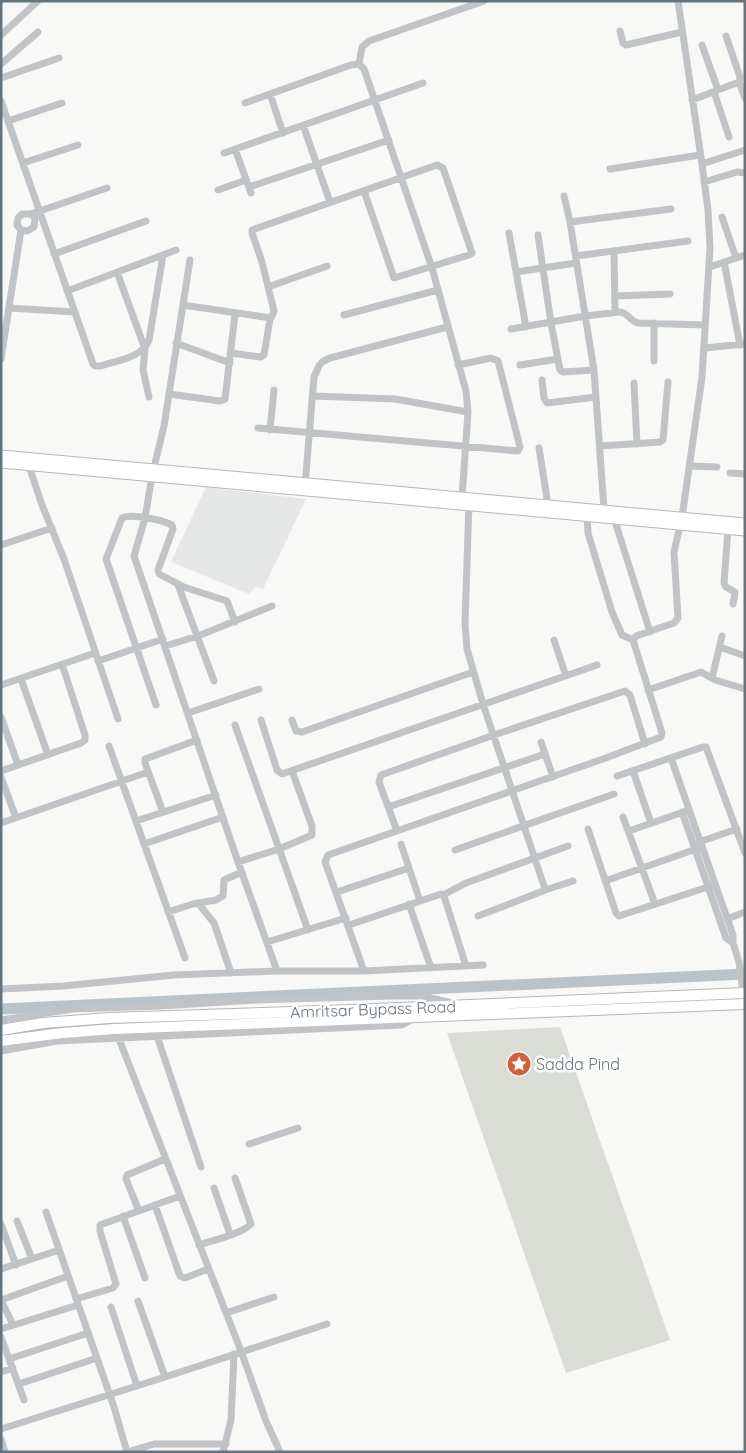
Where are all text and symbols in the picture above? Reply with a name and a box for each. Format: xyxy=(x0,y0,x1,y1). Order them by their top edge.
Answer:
street label: Amritsar Bypass Road xyxy=(290,996,456,1022)
place icon: Sadda Pind xyxy=(506,1051,532,1077)
place label: Sadda Pind xyxy=(536,1054,620,1074)

